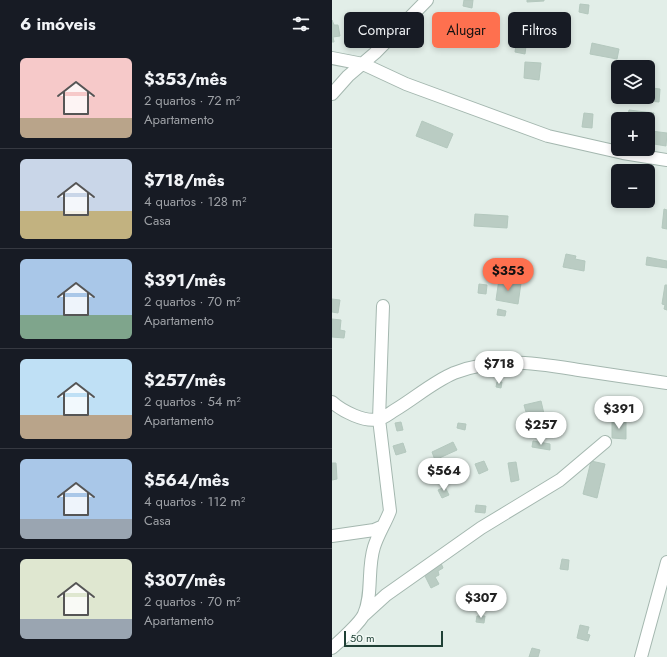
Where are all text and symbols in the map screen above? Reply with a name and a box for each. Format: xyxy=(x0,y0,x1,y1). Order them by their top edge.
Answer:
text: 6 imóveis xyxy=(20,12,96,36)
chip: Comprar xyxy=(344,12,424,48)
chip: Alugar xyxy=(432,12,500,48)
chip: Filtros xyxy=(508,12,571,48)
icon: filters xyxy=(290,13,312,35)
map controls xyxy=(611,60,655,208)
button: layers xyxy=(611,60,655,104)
text: $353/mês xyxy=(144,67,227,91)
icon: home xyxy=(52,74,100,122)
text: 2 quartos · 72 m² xyxy=(144,91,240,110)
text: Apartamento xyxy=(144,110,214,129)
button: + xyxy=(611,112,655,156)
button: − xyxy=(611,164,655,208)
text: $718/mês xyxy=(144,168,224,192)
icon: home xyxy=(52,175,100,223)
text: 4 quartos · 128 m² xyxy=(144,192,246,211)
text: Casa xyxy=(144,211,171,230)
pin: $353 xyxy=(484,258,532,292)
text: $353 xyxy=(492,261,524,280)
text: $391/mês xyxy=(144,268,226,292)
icon: home xyxy=(52,275,100,323)
text: 2 quartos · 70 m² xyxy=(144,292,241,311)
text: Apartamento xyxy=(144,311,214,330)
pin: $718 xyxy=(475,351,523,385)
text: $718 xyxy=(484,354,514,373)
text: $257/mês xyxy=(144,368,226,392)
icon: home xyxy=(52,375,100,423)
text: 2 quartos · 54 m² xyxy=(144,392,241,411)
pin: $391 xyxy=(595,396,643,430)
text: $391 xyxy=(603,399,635,418)
text: Apartamento xyxy=(144,411,214,430)
pin: $257 xyxy=(517,412,565,446)
text: $257 xyxy=(525,415,557,434)
pin: $564 xyxy=(420,458,468,492)
text: $564 xyxy=(427,461,461,480)
text: $564/mês xyxy=(144,468,229,492)
icon: home xyxy=(52,475,100,523)
text: 4 quartos · 112 m² xyxy=(144,492,245,511)
text: Casa xyxy=(144,511,171,530)
text: $307/mês xyxy=(144,568,226,592)
icon: home xyxy=(52,575,100,623)
pin: $307 xyxy=(457,585,505,619)
text: $307 xyxy=(465,588,497,607)
text: 2 quartos · 70 m² xyxy=(144,592,241,611)
text: Apartamento xyxy=(144,611,214,630)
scale bar xyxy=(344,629,443,648)
text: 50 m xyxy=(350,630,375,646)

